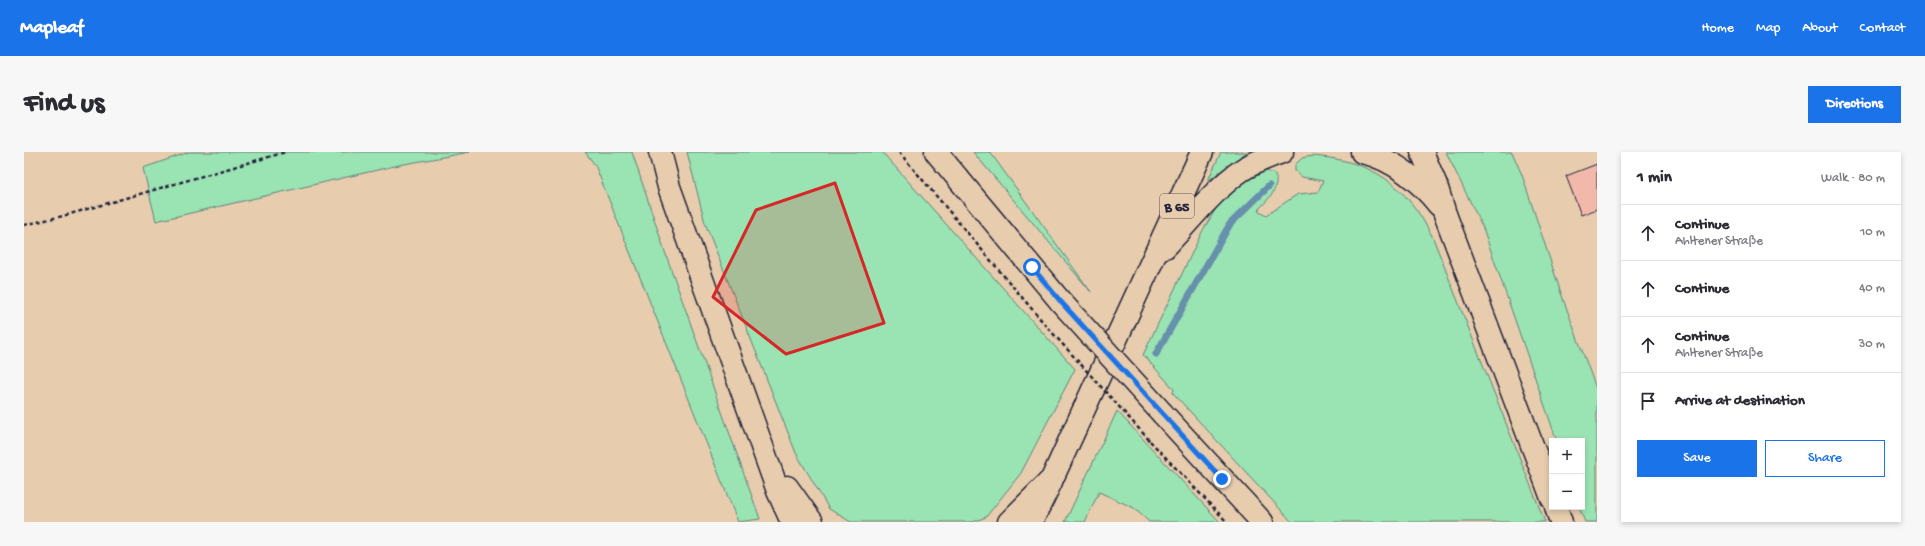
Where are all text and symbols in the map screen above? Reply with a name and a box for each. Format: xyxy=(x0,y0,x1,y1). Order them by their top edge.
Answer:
text: Mapleaf xyxy=(20,17,83,40)
text: Home xyxy=(1702,20,1734,37)
text: Map xyxy=(1756,20,1780,37)
text: About xyxy=(1802,20,1838,37)
text: Contact xyxy=(1860,20,1905,37)
button: Directions xyxy=(1808,86,1901,123)
text: Find us xyxy=(24,88,104,121)
text: 1 min xyxy=(1637,168,1672,188)
text: Walk · 80 m xyxy=(1821,171,1885,186)
road number: B 65 xyxy=(1160,194,1194,218)
text: Continue xyxy=(1675,216,1729,234)
icon: ahead xyxy=(1637,222,1659,244)
text: 10 m xyxy=(1860,225,1885,240)
text: Ahltener Straße xyxy=(1675,234,1763,249)
route start xyxy=(1023,258,1041,276)
icon: ahead xyxy=(1637,278,1659,300)
text: Continue xyxy=(1675,280,1729,298)
text: 40 m xyxy=(1859,281,1885,296)
text: Continue xyxy=(1675,328,1729,346)
icon: ahead xyxy=(1637,334,1659,356)
text: 30 m xyxy=(1859,337,1885,352)
text: Ahltener Straße xyxy=(1675,346,1763,361)
icon: arrive xyxy=(1637,390,1659,412)
text: Arrive at destination xyxy=(1675,392,1805,410)
map controls xyxy=(1549,438,1585,510)
button: + xyxy=(1549,438,1585,474)
button: Save xyxy=(1637,440,1757,477)
button: Share xyxy=(1765,440,1885,477)
route end xyxy=(1213,470,1231,488)
button: − xyxy=(1549,474,1585,510)

